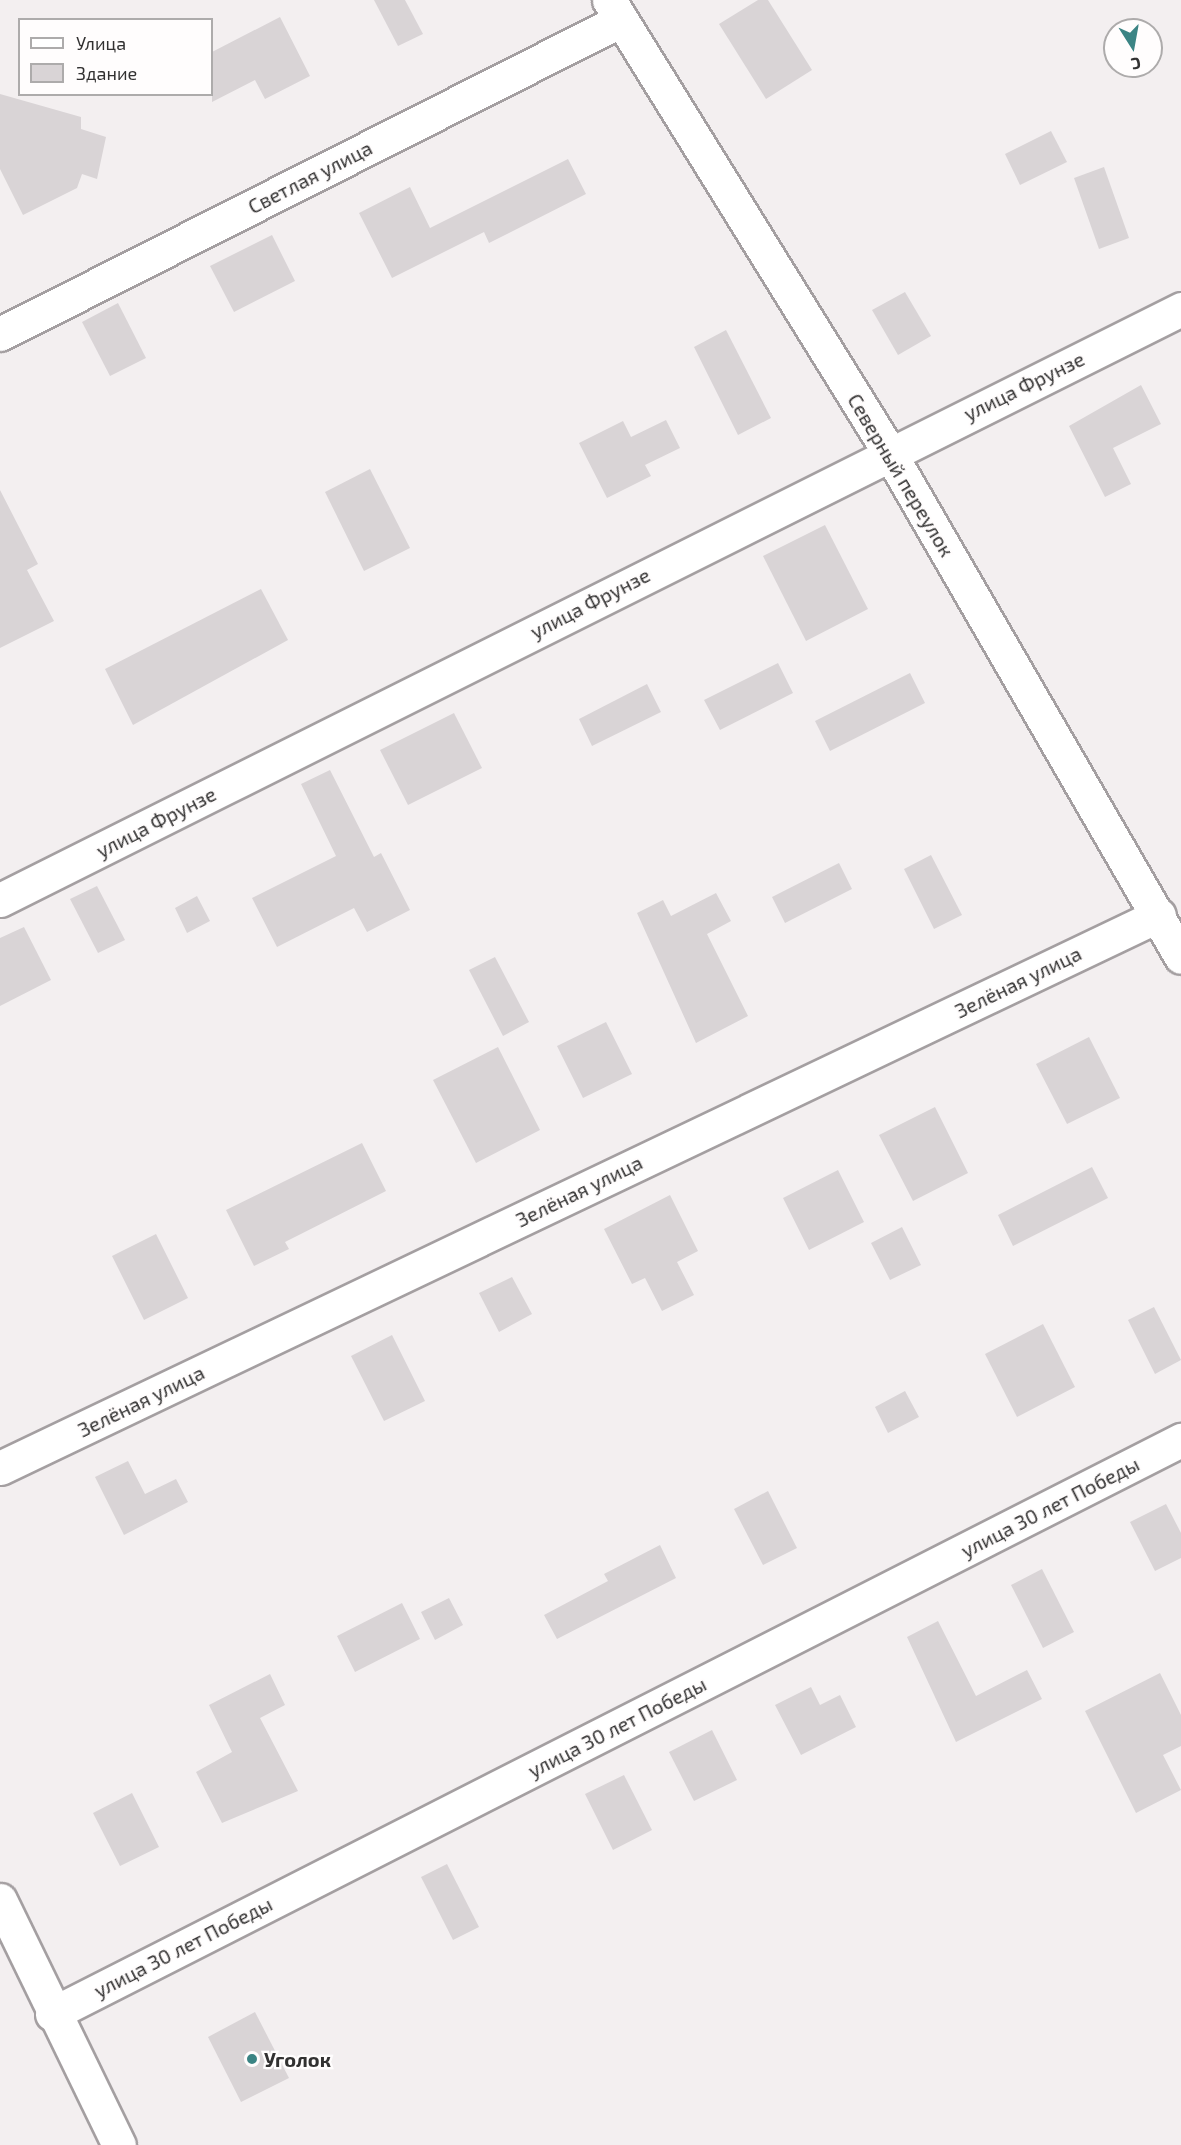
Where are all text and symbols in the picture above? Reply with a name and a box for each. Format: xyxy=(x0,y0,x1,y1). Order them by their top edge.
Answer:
legend xyxy=(18,18,213,96)
north arrow xyxy=(1103,18,1163,78)
text: Улица xyxy=(76,32,126,54)
text: С xyxy=(1130,54,1143,74)
text: Здание xyxy=(76,62,137,84)
street label: Светлая улица xyxy=(244,135,376,219)
street label: улица Фрунзе xyxy=(960,346,1088,426)
street label: Северный переулок xyxy=(843,389,959,561)
street label: улица Фрунзе xyxy=(526,563,654,643)
street label: улица Фрунзе xyxy=(92,782,220,862)
street label: Зелёная улица xyxy=(951,941,1085,1023)
street label: Зелёная улица xyxy=(512,1150,646,1232)
street label: Зелёная улица xyxy=(74,1360,208,1442)
street label: улица 30 лет Победы xyxy=(957,1452,1143,1562)
street label: улица 30 лет Победы xyxy=(524,1672,710,1782)
street label: улица 30 лет Победы xyxy=(90,1892,276,2002)
place label: Уголок xyxy=(264,2047,331,2071)
marker: Уголок xyxy=(245,2052,259,2066)

